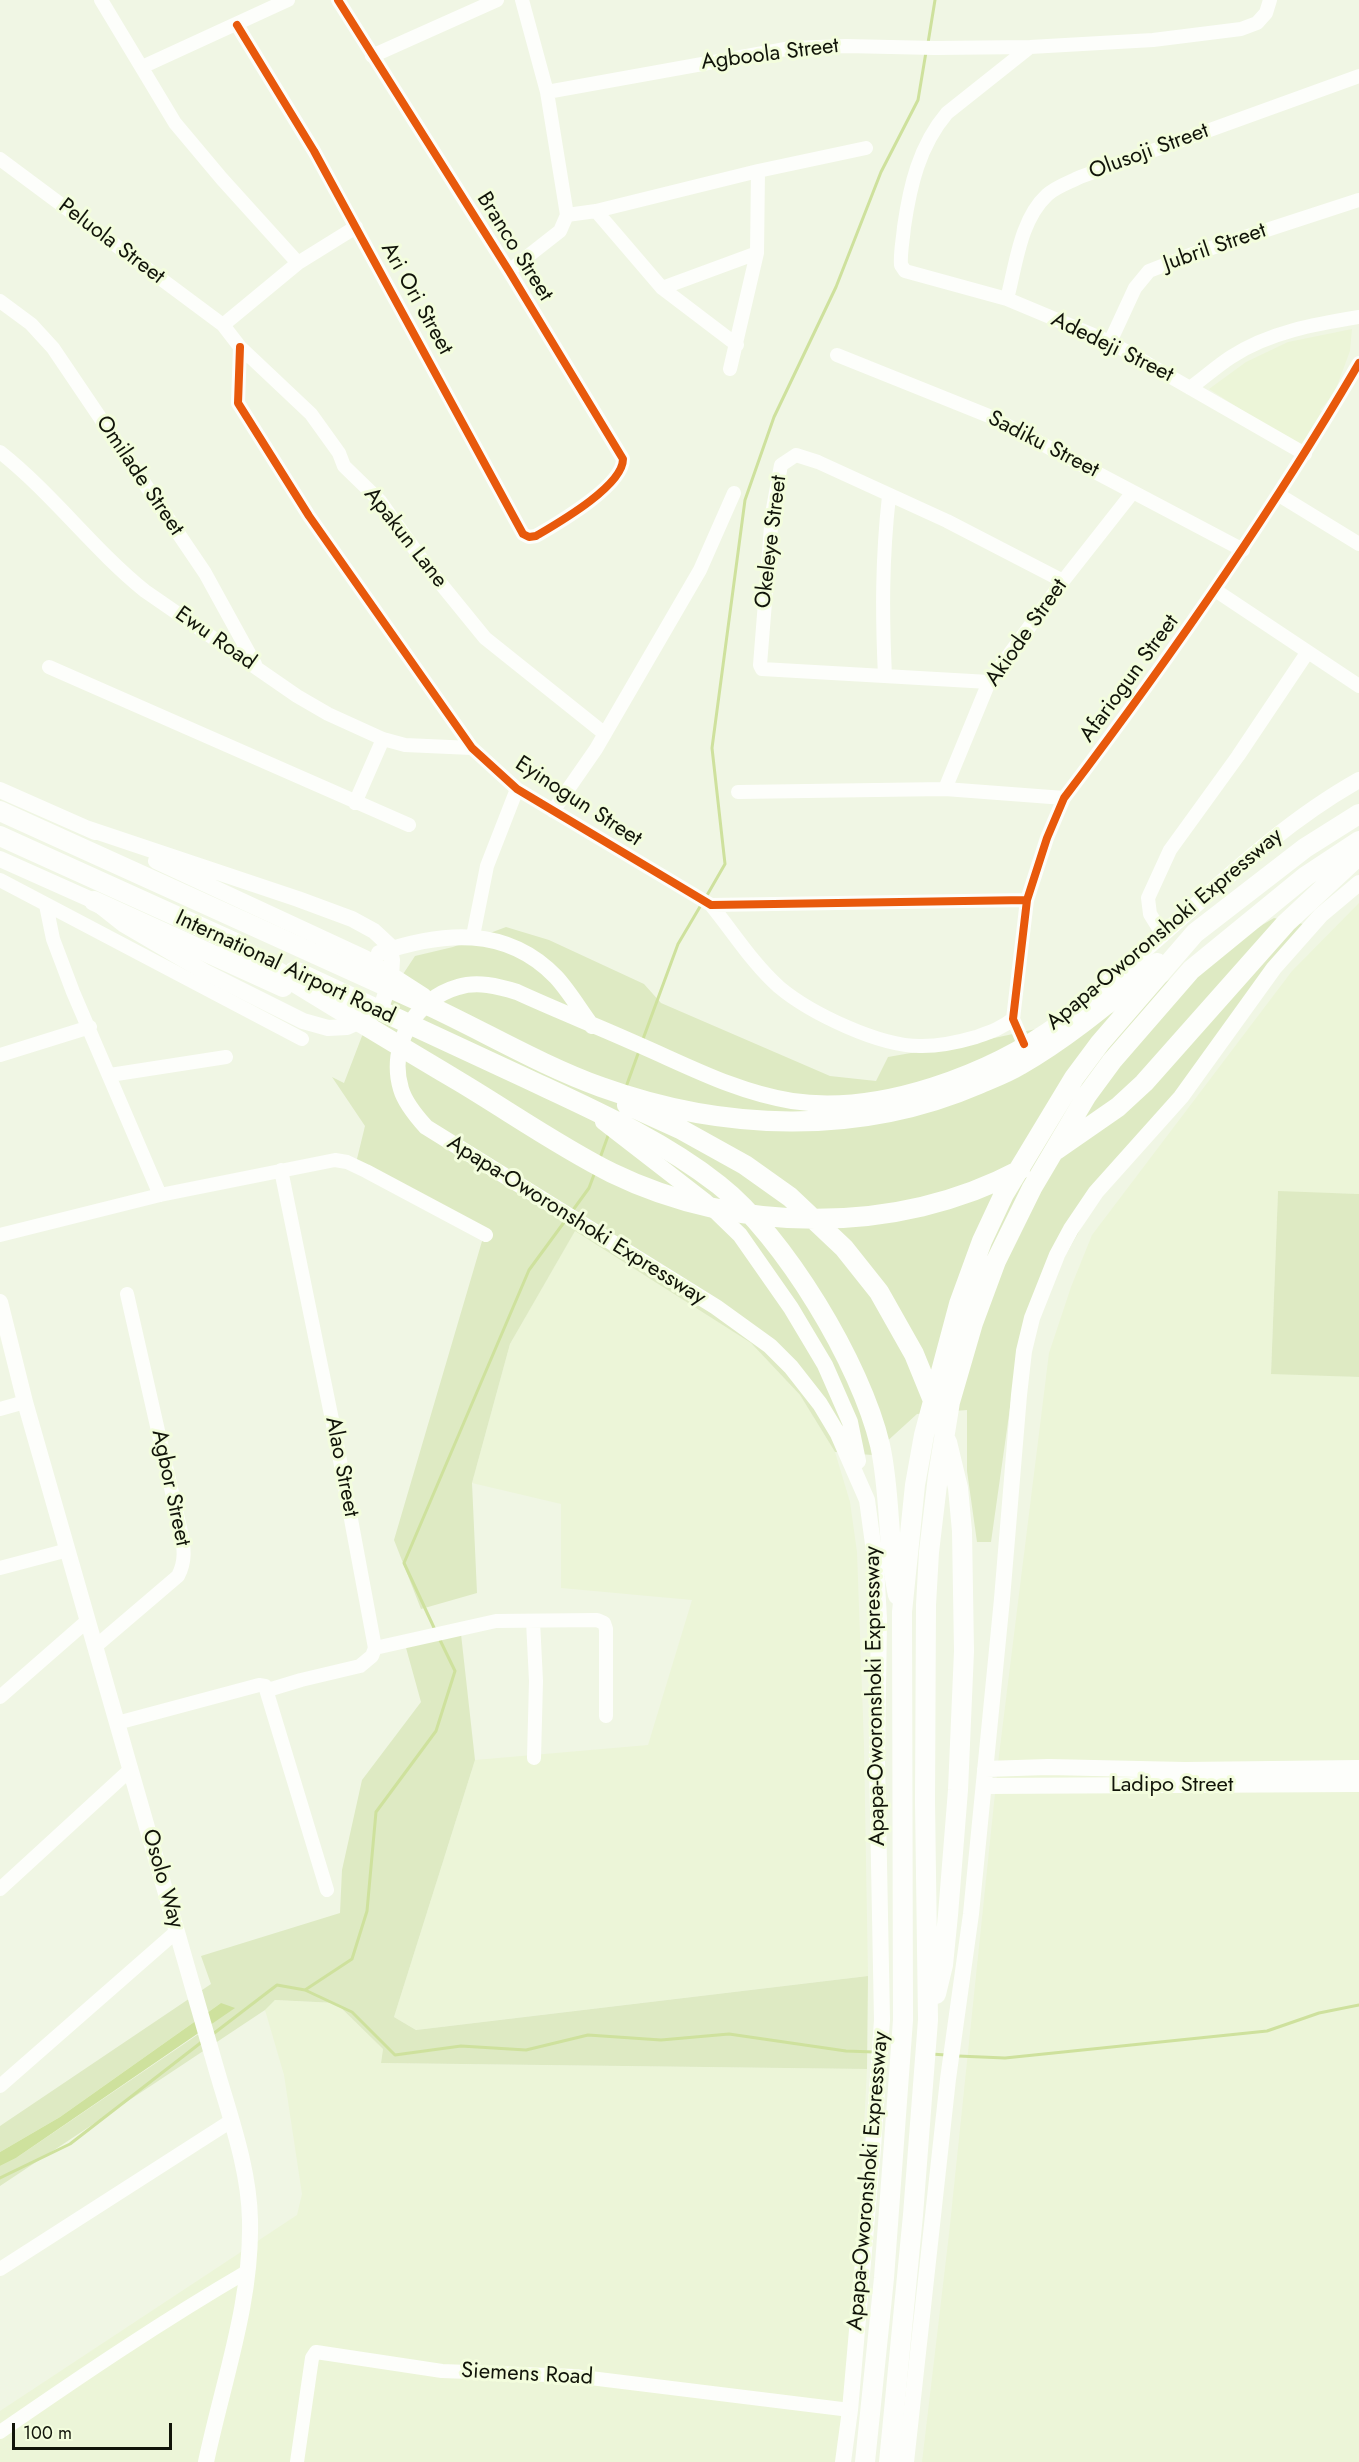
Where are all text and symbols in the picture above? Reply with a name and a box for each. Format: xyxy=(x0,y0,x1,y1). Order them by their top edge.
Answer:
street label: Agboola Street xyxy=(700,33,840,77)
street label: Olusoji Street xyxy=(1086,118,1212,186)
street label: Branco Street xyxy=(470,188,558,306)
street label: Peluola Street xyxy=(53,194,169,290)
street label: Jubril Street xyxy=(1160,218,1270,278)
street label: Ari Ori Street xyxy=(374,238,458,360)
street label: Adedeji Street xyxy=(1047,307,1177,389)
street label: Sadiku Street xyxy=(983,406,1103,484)
street label: Omilade Street xyxy=(89,411,189,541)
street label: Okeleye Street xyxy=(751,474,793,610)
street label: Apakun Lane xyxy=(358,483,452,593)
street label: Akiode Street xyxy=(980,574,1074,692)
street label: Ewu Road xyxy=(169,602,261,676)
street label: Afariogun Street xyxy=(1075,610,1185,748)
street label: Eyinogun Street xyxy=(510,751,646,853)
street label: Apapa-Oworonshoki Expressway xyxy=(1042,823,1288,1037)
street label: International Airport Road xyxy=(171,905,399,1031)
street label: Apapa-Oworonshoki Expressway xyxy=(442,1130,710,1312)
street label: Alao Street xyxy=(318,1415,364,1519)
street label: Agbor Street xyxy=(145,1427,195,1549)
street label: Apapa-Oworonshoki Expressway xyxy=(860,1546,892,1846)
street label: Ladipo Street xyxy=(1111,1773,1233,1799)
street label: Osolo Way xyxy=(135,1826,189,1932)
street label: Apapa-Oworonshoki Expressway xyxy=(843,2030,895,2332)
street label: Siemens Road xyxy=(460,2358,594,2392)
scale bar xyxy=(15,2411,176,2449)
text: 100 m xyxy=(23,2420,72,2446)

